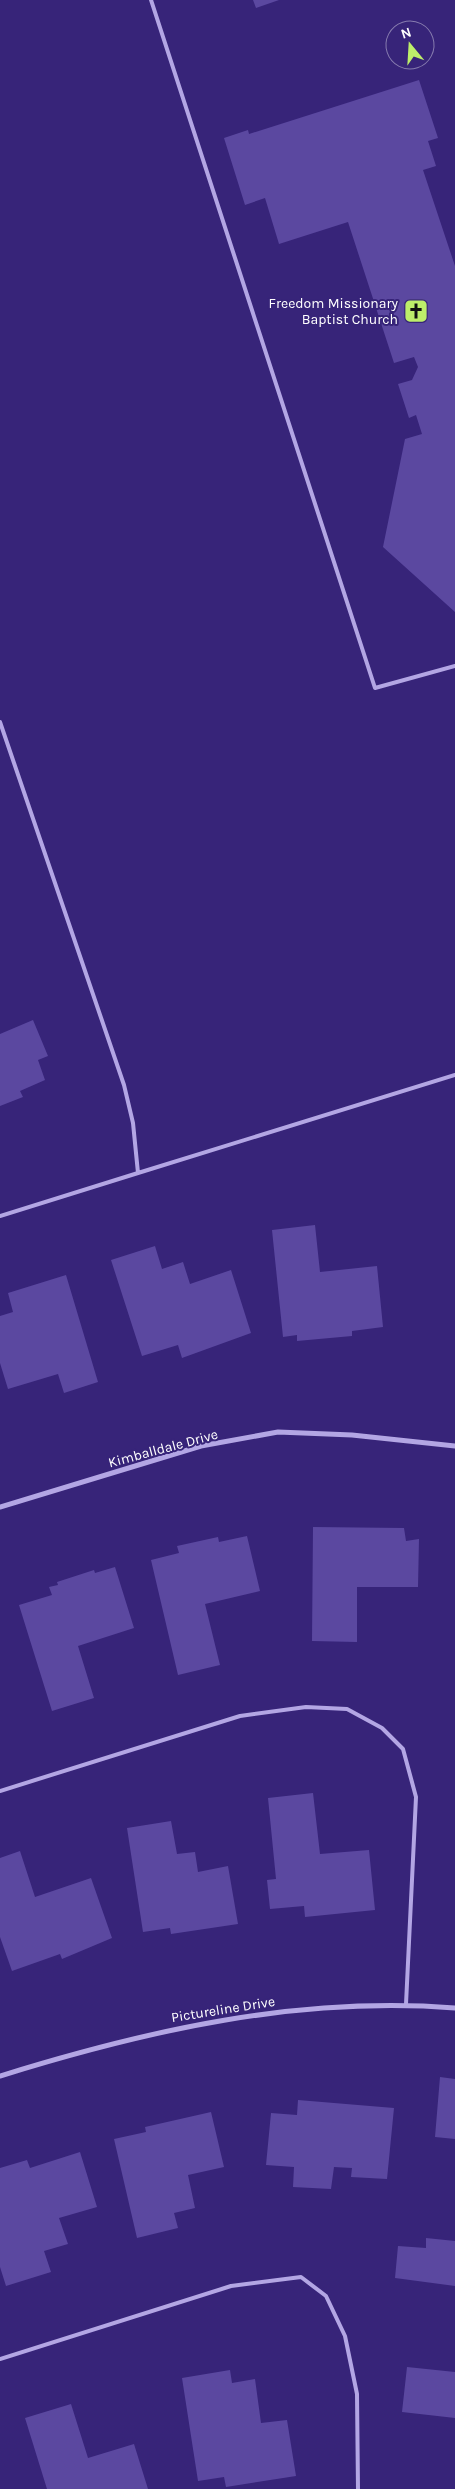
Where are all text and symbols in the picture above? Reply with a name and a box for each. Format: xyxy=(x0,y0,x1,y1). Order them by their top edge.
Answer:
north arrow xyxy=(385,20,435,70)
text: N xyxy=(399,23,414,43)
place label: Freedom Missionary Baptist Church xyxy=(269,295,398,328)
church icon: Freedom Missionary Baptist Church xyxy=(403,298,429,324)
street label: Kimballdale Drive xyxy=(106,1426,220,1471)
street label: Pictureline Drive xyxy=(170,1993,276,2026)

